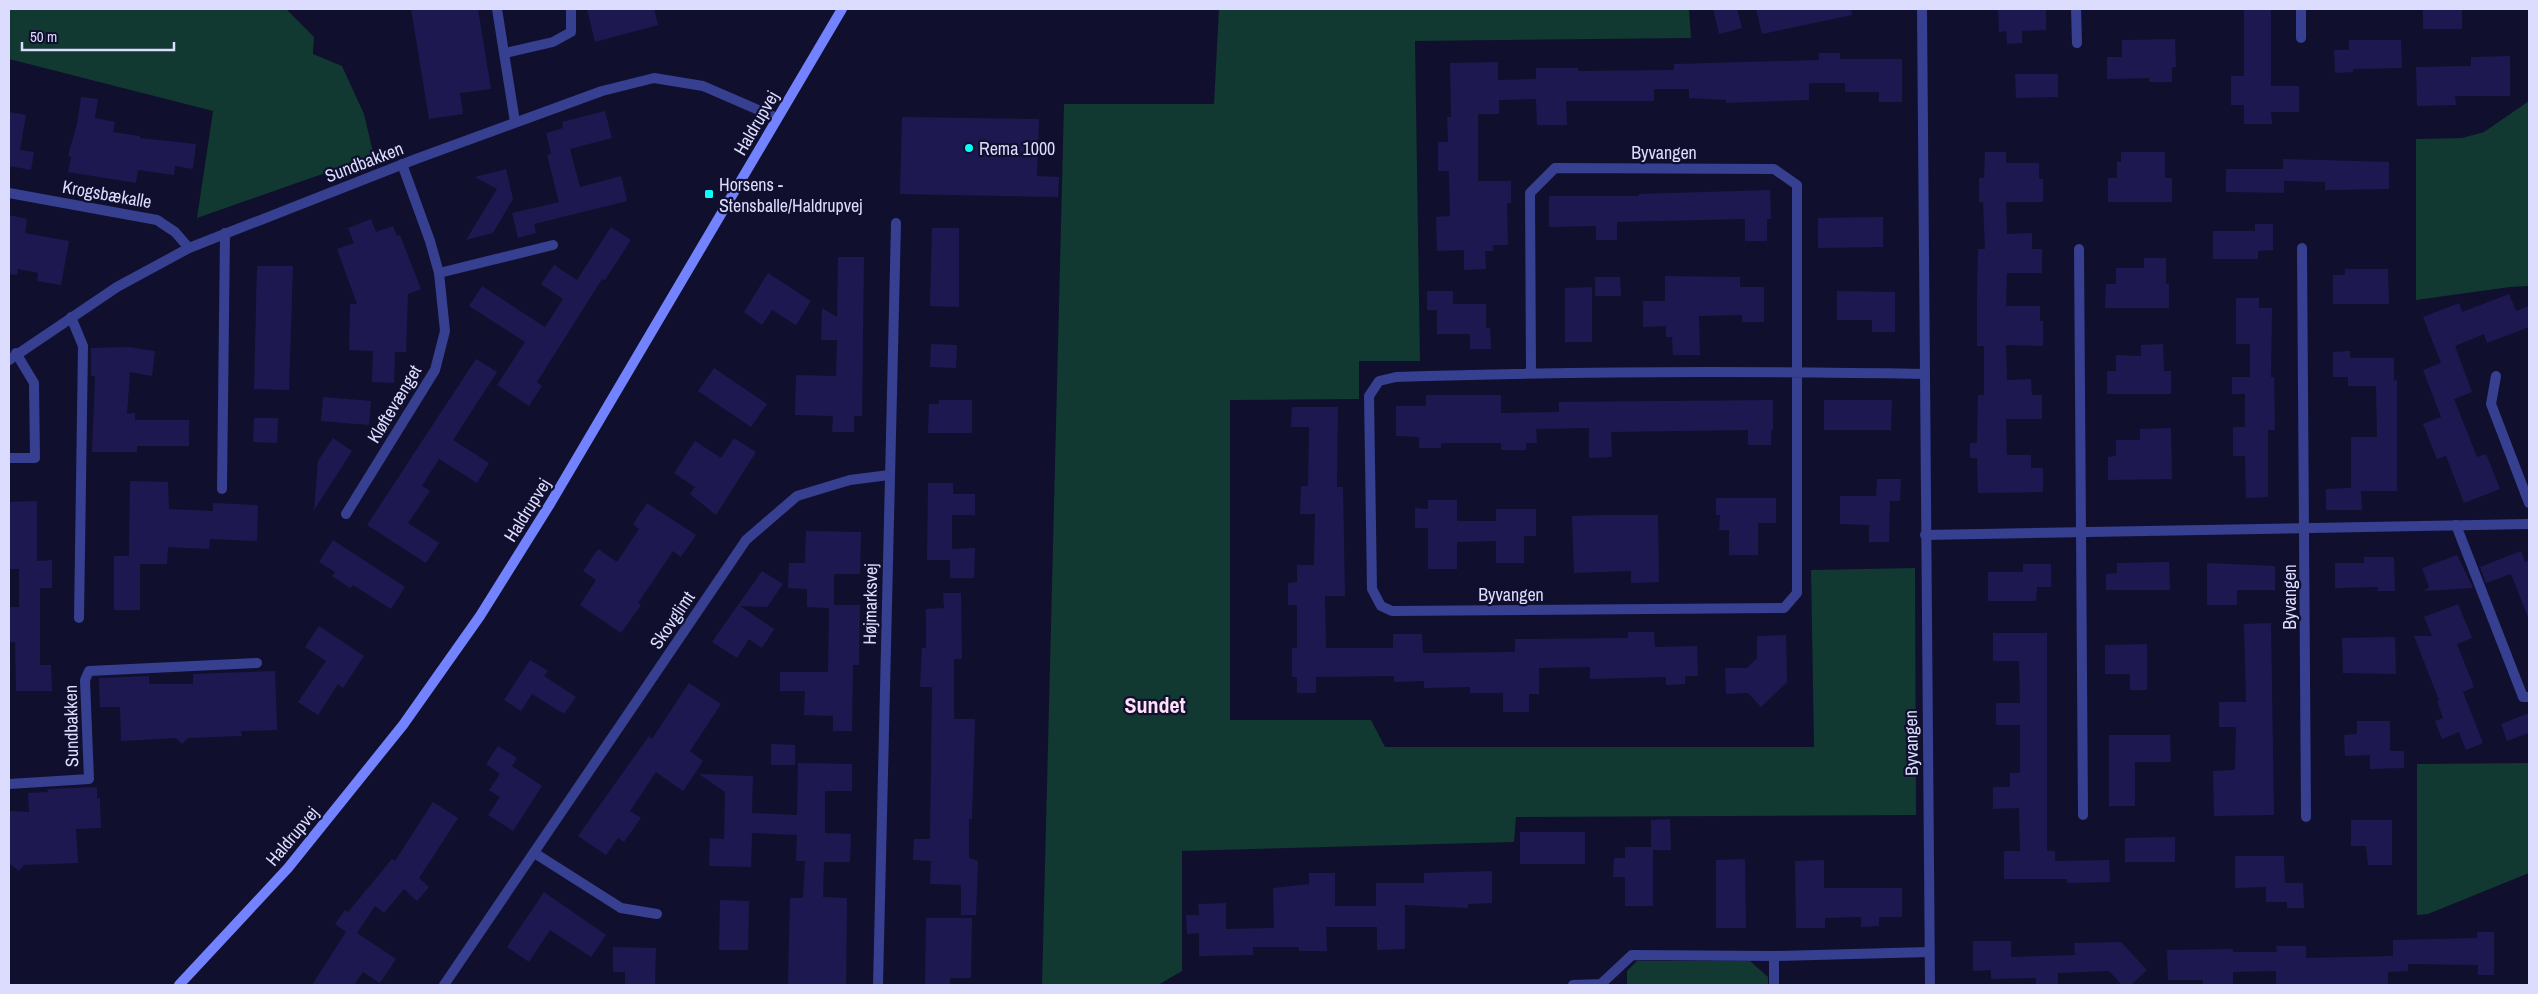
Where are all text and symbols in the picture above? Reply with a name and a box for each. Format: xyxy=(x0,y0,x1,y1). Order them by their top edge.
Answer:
scale bar xyxy=(22,20,175,52)
text: 50 m xyxy=(30,26,57,47)
street label: Haldrupvej xyxy=(728,86,784,160)
street label: Sundbakken xyxy=(321,136,407,188)
place label: Rema 1000 xyxy=(979,136,1055,161)
street label: Byvangen xyxy=(1631,140,1697,165)
marker: Rema 1000 xyxy=(963,142,975,154)
place label: Horsens - Stensballe/Haldrupvej xyxy=(719,172,863,218)
street label: Krogsbækalle xyxy=(60,174,154,214)
marker: Horsens - Stensballe/Haldrupvej xyxy=(703,188,715,200)
street label: Kløftevænget xyxy=(361,360,427,448)
street label: Haldrupvej xyxy=(498,473,556,547)
street label: Højmarksvej xyxy=(857,563,883,645)
street label: Byvangen xyxy=(2277,564,2302,630)
street label: Byvangen xyxy=(1478,582,1544,607)
street label: Skovglimt xyxy=(644,586,700,654)
street label: Sundbakken xyxy=(58,685,84,767)
district label: Sundet xyxy=(1124,690,1186,720)
street label: Byvangen xyxy=(1898,710,1924,776)
street label: Haldrupvej xyxy=(260,801,324,871)

